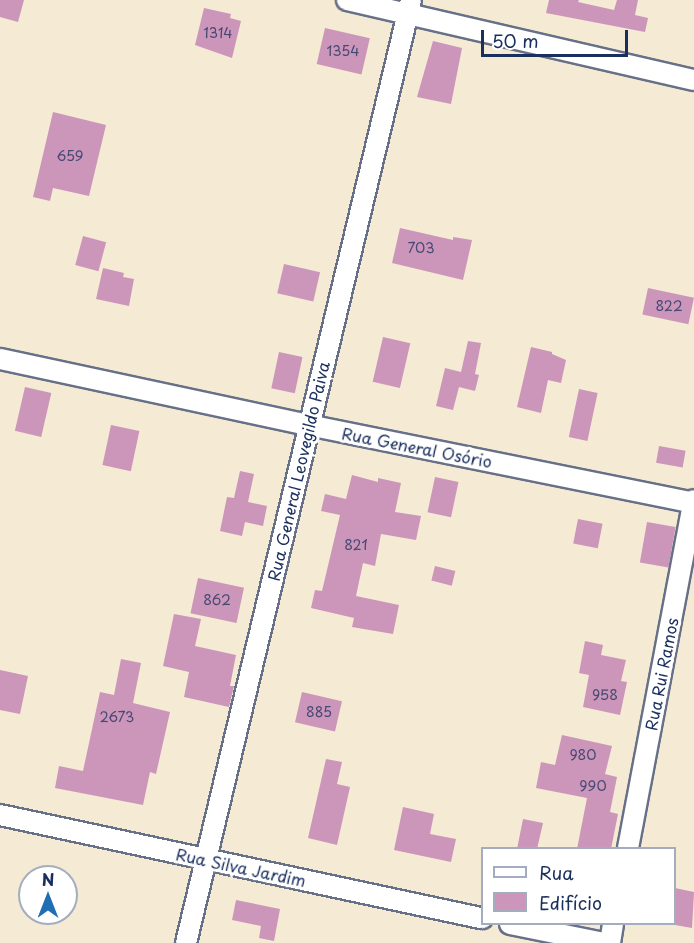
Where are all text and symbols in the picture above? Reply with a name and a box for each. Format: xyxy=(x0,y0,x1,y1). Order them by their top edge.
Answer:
scale bar xyxy=(484,18,631,56)
house number: 1314 xyxy=(203,25,233,41)
text: 50 m xyxy=(492,27,539,54)
house number: 1354 xyxy=(327,43,359,59)
house number: 659 xyxy=(57,148,83,164)
house number: 703 xyxy=(407,240,435,256)
house number: 822 xyxy=(655,298,683,314)
street label: Rua General Leovegildo Paiva xyxy=(263,359,333,583)
street label: Rua General Osório xyxy=(340,423,494,471)
house number: 821 xyxy=(344,537,368,553)
house number: 862 xyxy=(203,592,231,608)
street label: Rua Rui Ramos xyxy=(640,615,682,733)
house number: 958 xyxy=(592,687,618,703)
house number: 885 xyxy=(306,704,332,720)
house number: 2673 xyxy=(100,709,134,725)
house number: 980 xyxy=(569,747,597,763)
house number: 990 xyxy=(579,778,607,794)
street label: Rua Silva Jardim xyxy=(174,844,308,890)
legend xyxy=(481,847,676,925)
text: Rua xyxy=(539,859,574,886)
north arrow xyxy=(18,865,78,925)
text: N xyxy=(42,867,54,891)
text: Edifício xyxy=(539,889,602,916)

